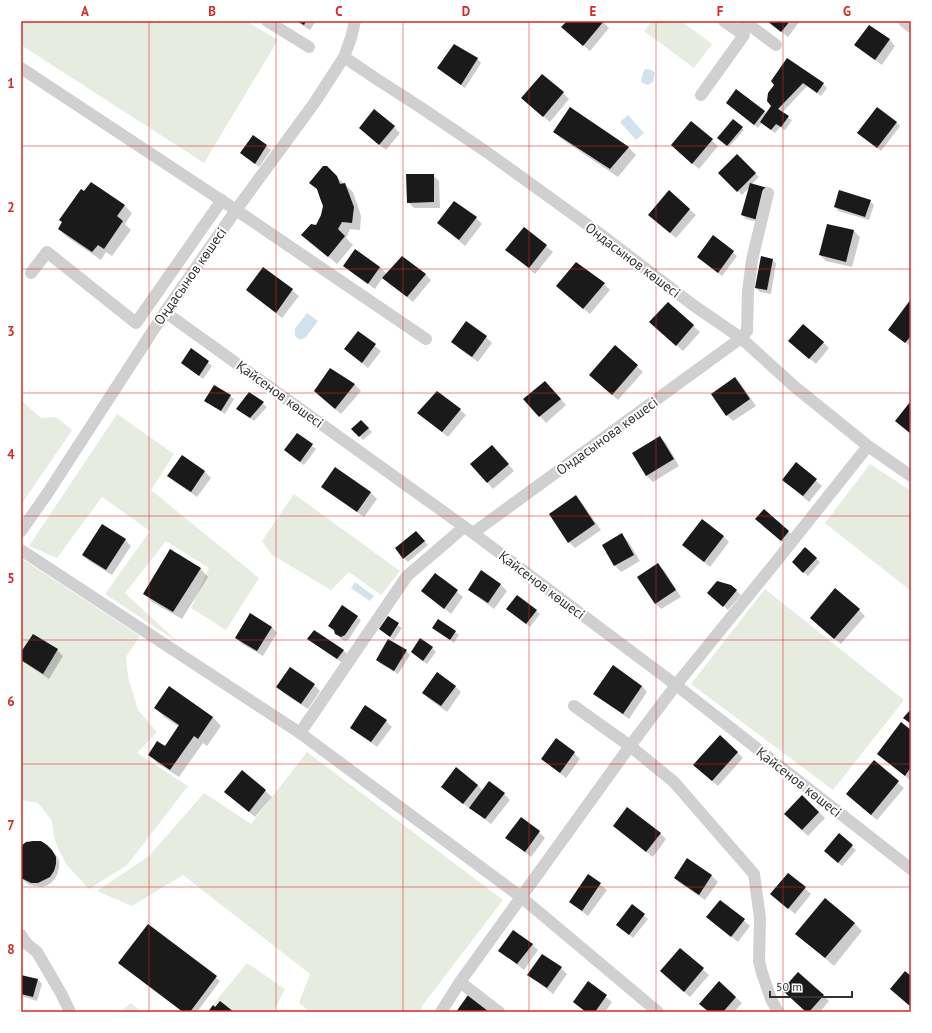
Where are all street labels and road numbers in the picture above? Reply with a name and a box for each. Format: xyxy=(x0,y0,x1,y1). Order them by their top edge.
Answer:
street label: Ондасынов көшесі xyxy=(582,218,684,302)
street label: Оңдасынов көшесі xyxy=(150,224,230,328)
street label: Қайсенов көшесі xyxy=(233,356,327,432)
street label: Ондасынова көшесі xyxy=(553,393,661,479)
street label: Қайсенов көшесі xyxy=(495,547,589,623)
street label: Қайсенов көшесі xyxy=(753,743,845,821)

